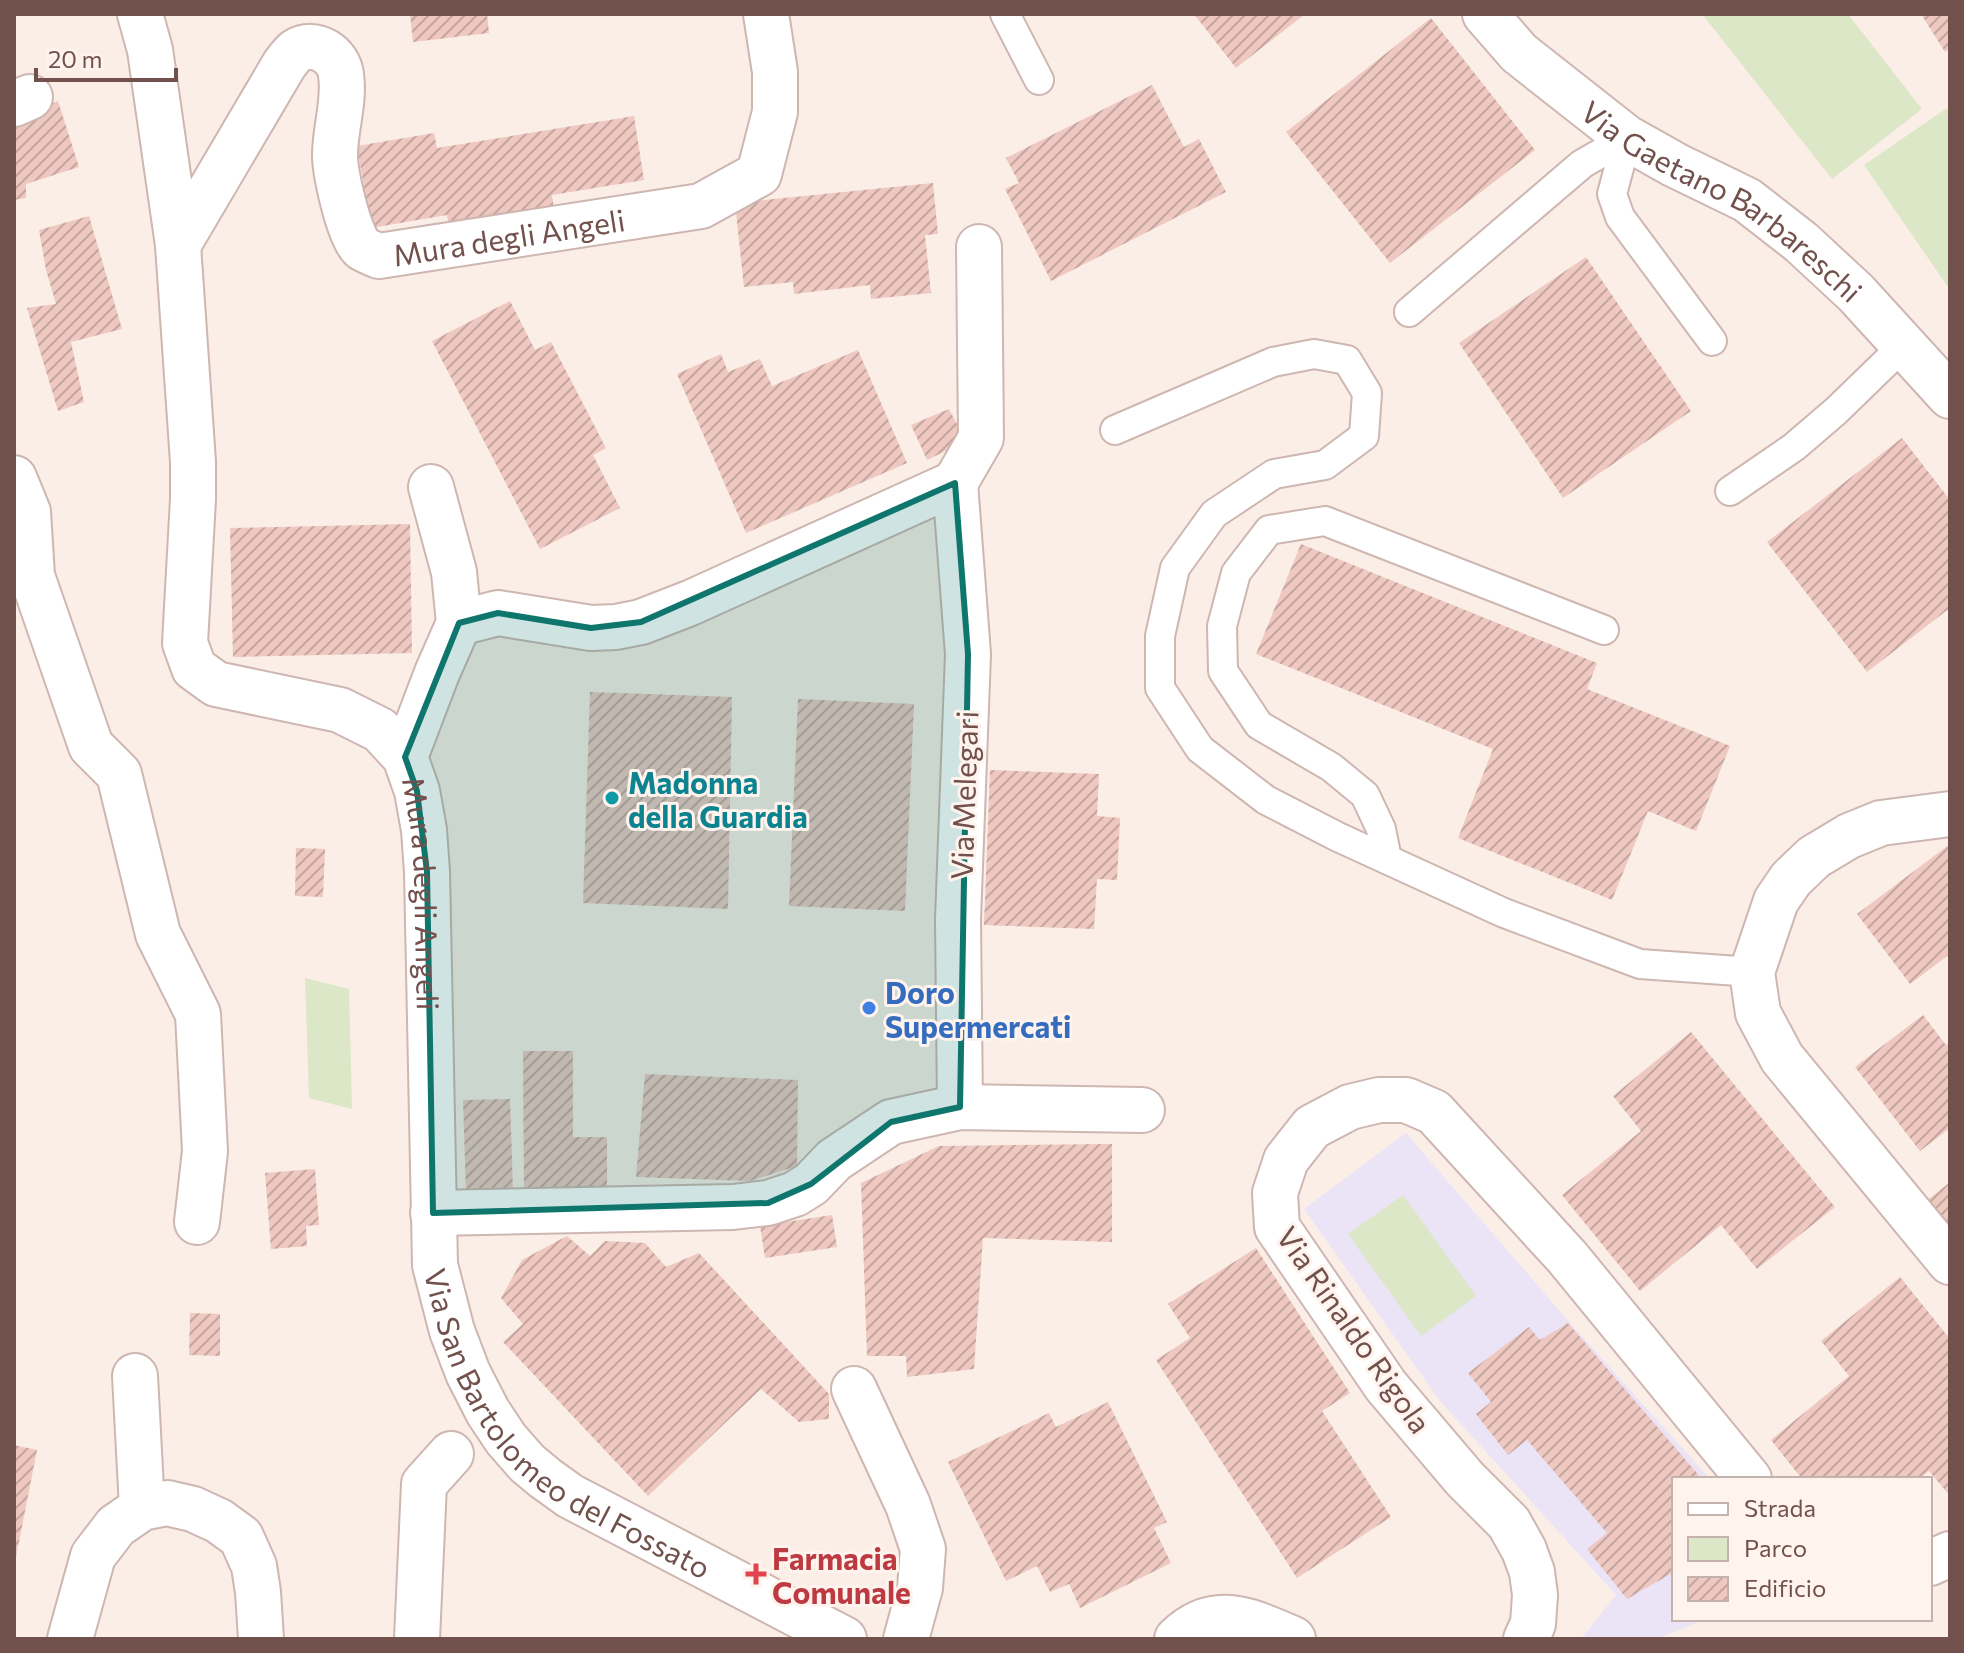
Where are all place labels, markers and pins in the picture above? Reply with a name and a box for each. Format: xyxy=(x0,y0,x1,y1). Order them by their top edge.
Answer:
place label: Madonna della Guardia xyxy=(628,763,808,834)
marker: Madonna della Guardia xyxy=(603,789,621,807)
place label: Doro Supermercati xyxy=(885,973,1071,1044)
marker: Doro Supermercati xyxy=(860,999,878,1017)
place label: Farmacia Comunale xyxy=(772,1539,911,1610)
marker: Farmacia Comunale xyxy=(747,1565,765,1583)

